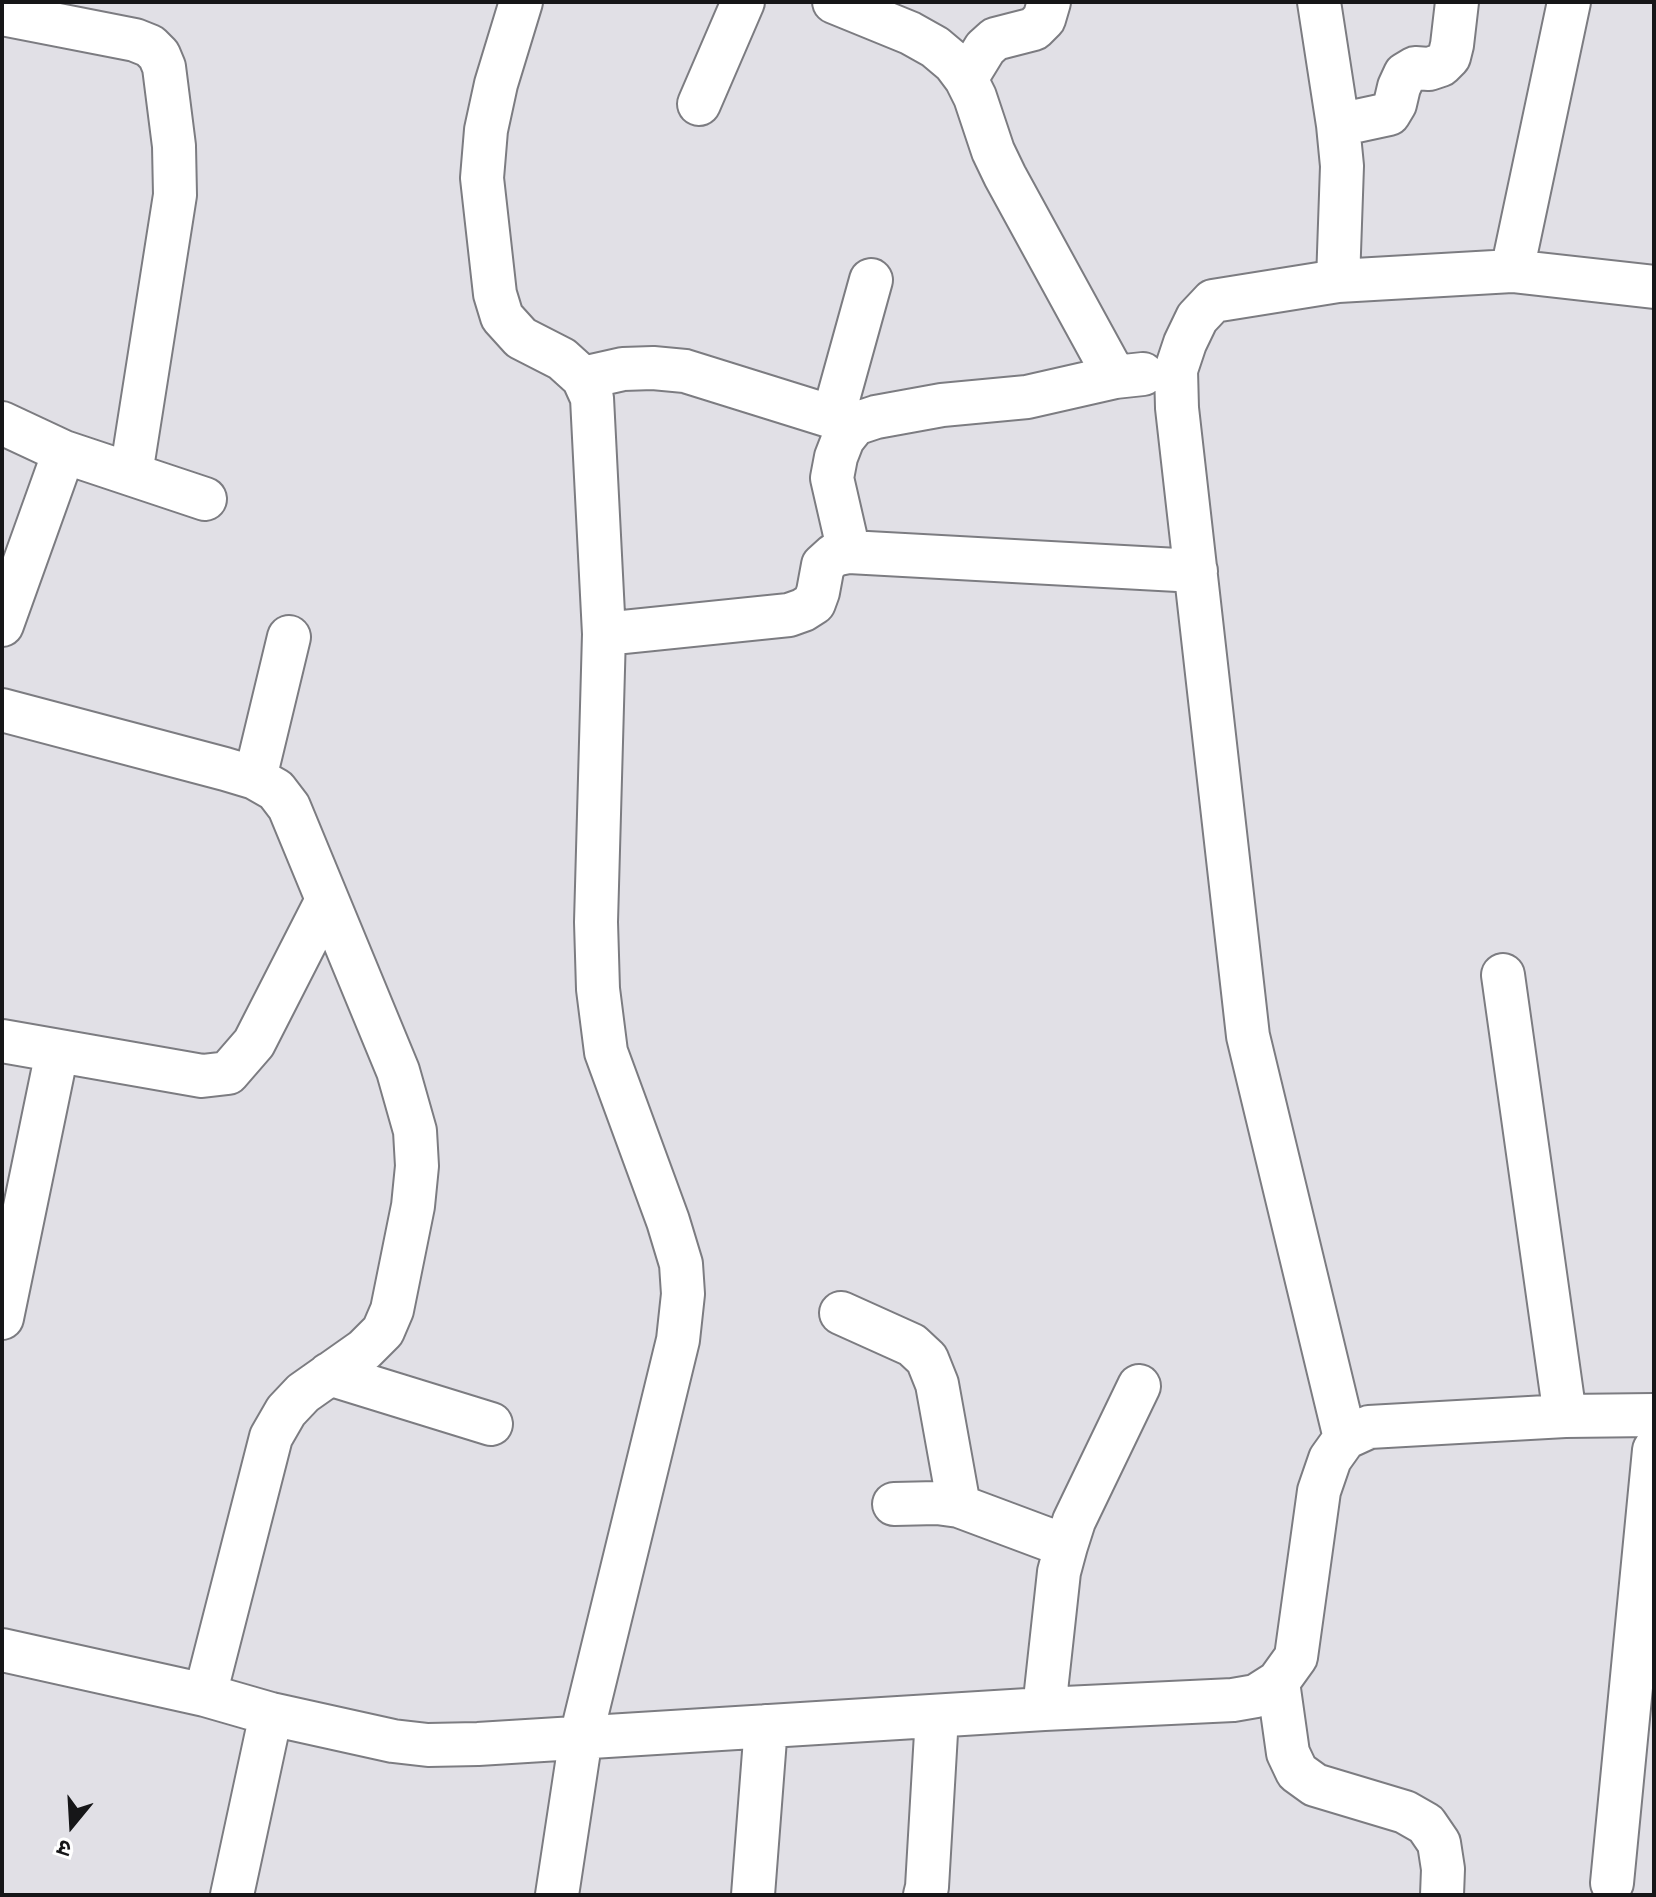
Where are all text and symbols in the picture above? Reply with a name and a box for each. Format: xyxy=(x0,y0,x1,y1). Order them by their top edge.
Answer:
north arrow xyxy=(32,1785,112,1865)
text: उ xyxy=(54,1833,75,1862)

